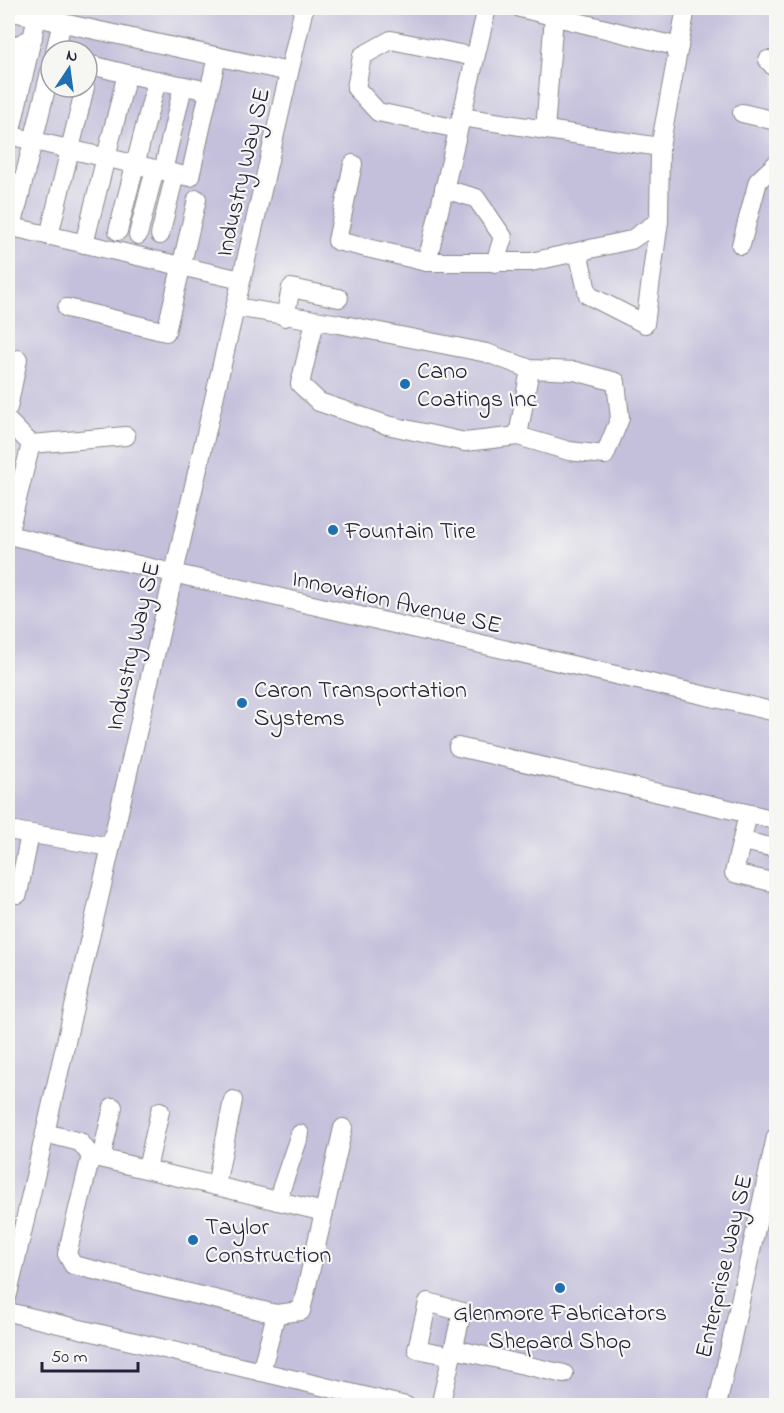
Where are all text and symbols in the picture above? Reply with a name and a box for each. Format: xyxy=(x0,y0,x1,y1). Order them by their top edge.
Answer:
north arrow xyxy=(39,39,99,99)
text: N xyxy=(64,43,80,69)
street label: Industry Way SE xyxy=(208,85,282,261)
place label: Cano Coatings Inc xyxy=(417,355,537,418)
marker: Cano Coatings Inc xyxy=(398,377,412,391)
place label: Fountain Tire xyxy=(344,515,476,550)
marker: Fountain Tire xyxy=(326,523,340,537)
street label: Industry Way SE xyxy=(98,559,172,735)
street label: Innovation Avenue SE xyxy=(288,562,505,645)
place label: Caron Transportation Systems xyxy=(254,674,467,738)
marker: Caron Transportation Systems xyxy=(235,696,249,710)
street label: Enterprise Way SE xyxy=(687,1171,765,1362)
place label: Taylor Construction xyxy=(205,1211,331,1274)
marker: Taylor Construction xyxy=(186,1233,200,1247)
marker: Glenmore Fabricators Shepard Shop xyxy=(553,1281,567,1295)
place label: Glenmore Fabricators Shepard Shop xyxy=(453,1297,667,1360)
scale bar xyxy=(42,1335,138,1373)
text: 50 m xyxy=(51,1345,88,1371)

